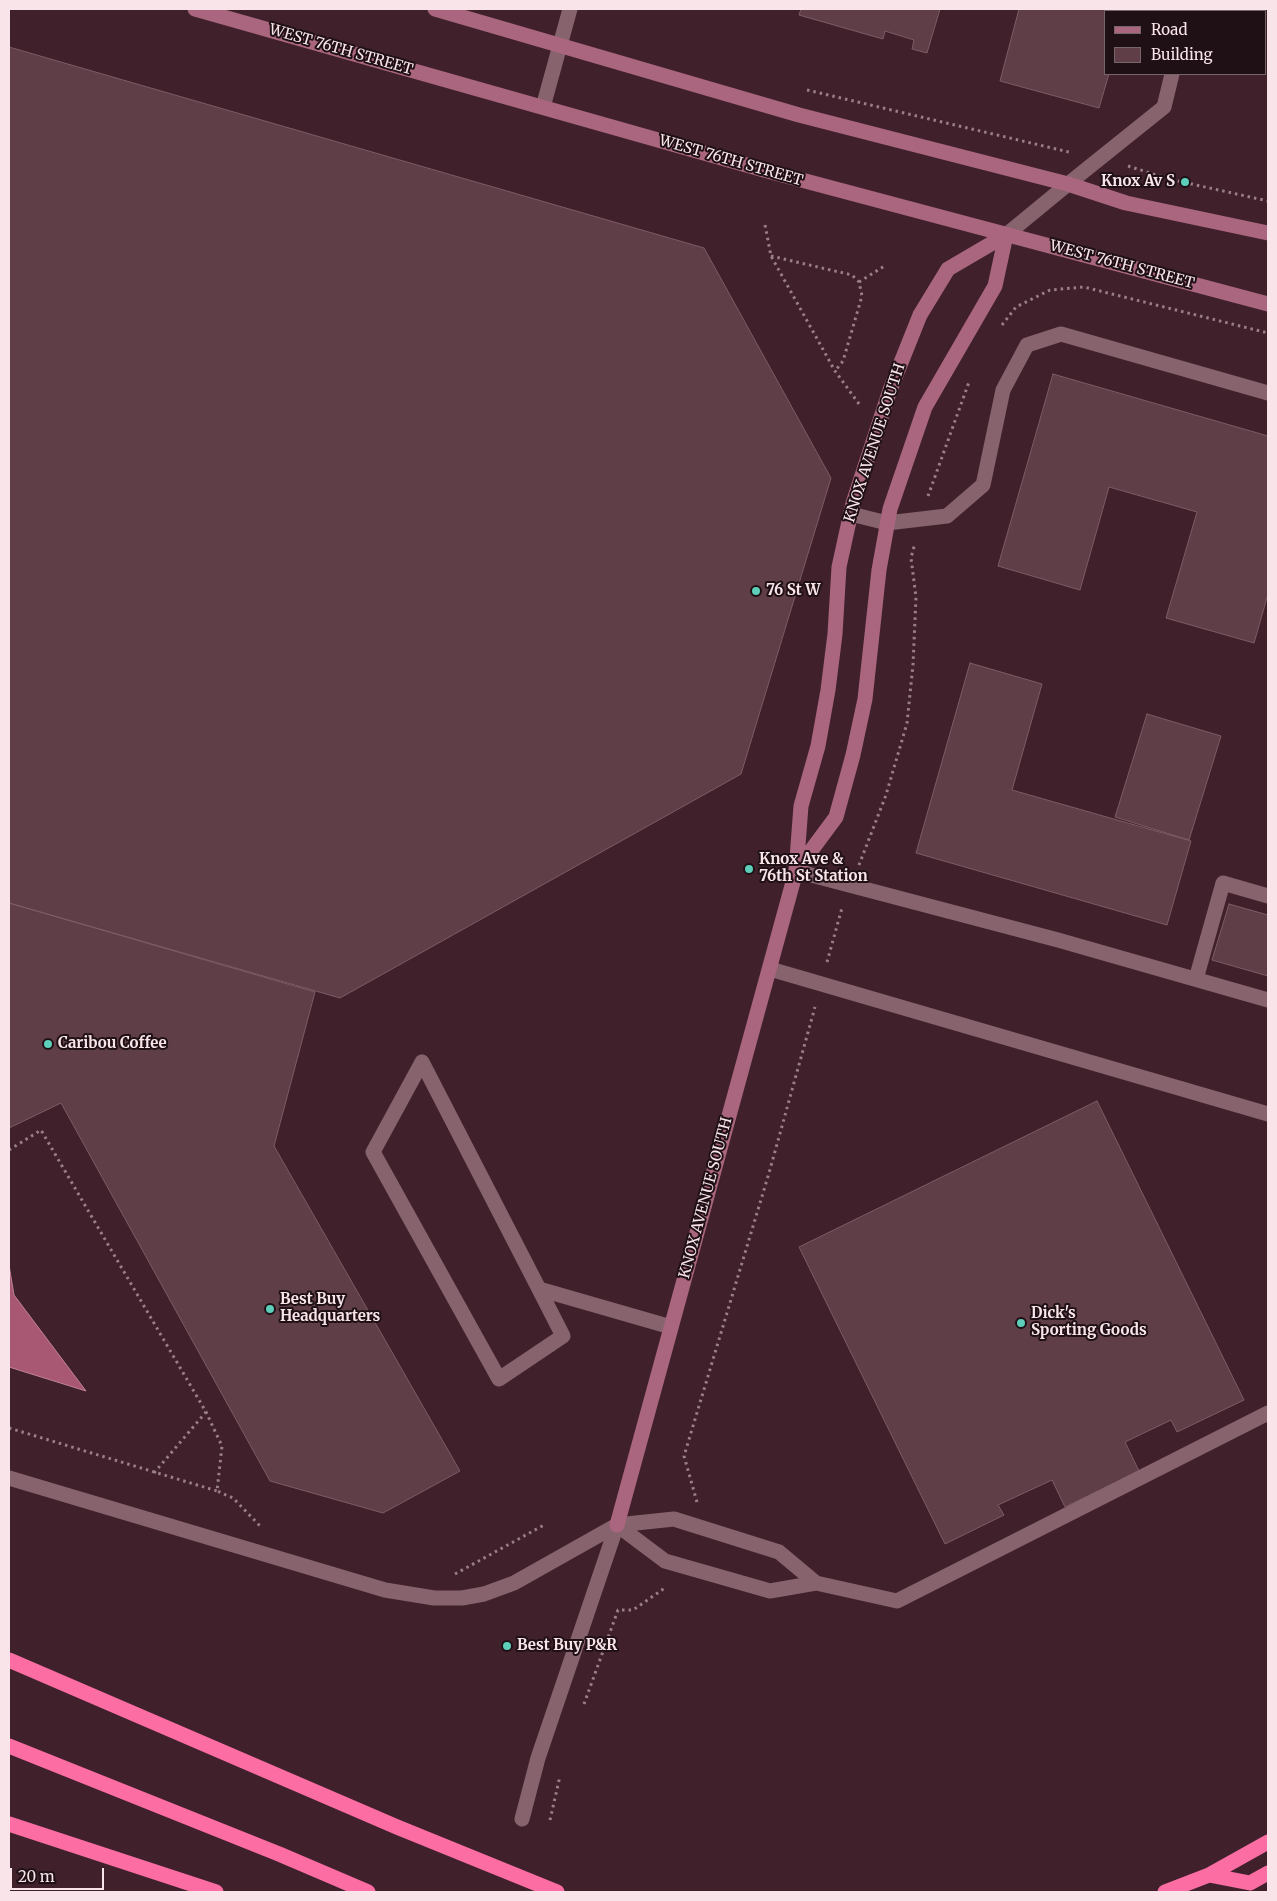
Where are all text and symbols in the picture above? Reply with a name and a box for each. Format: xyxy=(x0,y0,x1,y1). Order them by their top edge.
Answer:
legend xyxy=(1104,10,1267,75)
text: Road xyxy=(1151,20,1187,39)
street label: WEST 76TH STREET xyxy=(267,21,415,79)
text: Building xyxy=(1151,45,1213,64)
street label: WEST 76TH STREET xyxy=(657,132,805,190)
place label: Knox Av S xyxy=(1101,173,1175,191)
marker: Knox Av S xyxy=(1179,176,1191,188)
street label: WEST 76TH STREET xyxy=(1048,237,1196,293)
street label: KNOX AVENUE SOUTH xyxy=(841,361,909,525)
place label: 76 St W xyxy=(766,582,821,600)
marker: 76 St W xyxy=(750,585,762,597)
place label: Knox Ave & 76th St Station xyxy=(759,851,868,886)
marker: Knox Ave & 76th St Station xyxy=(743,863,755,875)
place label: Caribou Coffee xyxy=(58,1035,167,1053)
marker: Caribou Coffee xyxy=(42,1038,54,1050)
street label: KNOX AVENUE SOUTH xyxy=(676,1115,736,1281)
place label: Best Buy Headquarters xyxy=(280,1291,380,1326)
marker: Best Buy Headquarters xyxy=(264,1303,276,1315)
place label: Dick's Sporting Goods xyxy=(1031,1305,1147,1340)
marker: Dick's Sporting Goods xyxy=(1015,1317,1027,1329)
place label: Best Buy P&R xyxy=(517,1637,617,1655)
marker: Best Buy P&R xyxy=(501,1640,513,1652)
scale bar xyxy=(12,1858,106,1890)
text: 20 m xyxy=(18,1867,55,1886)

